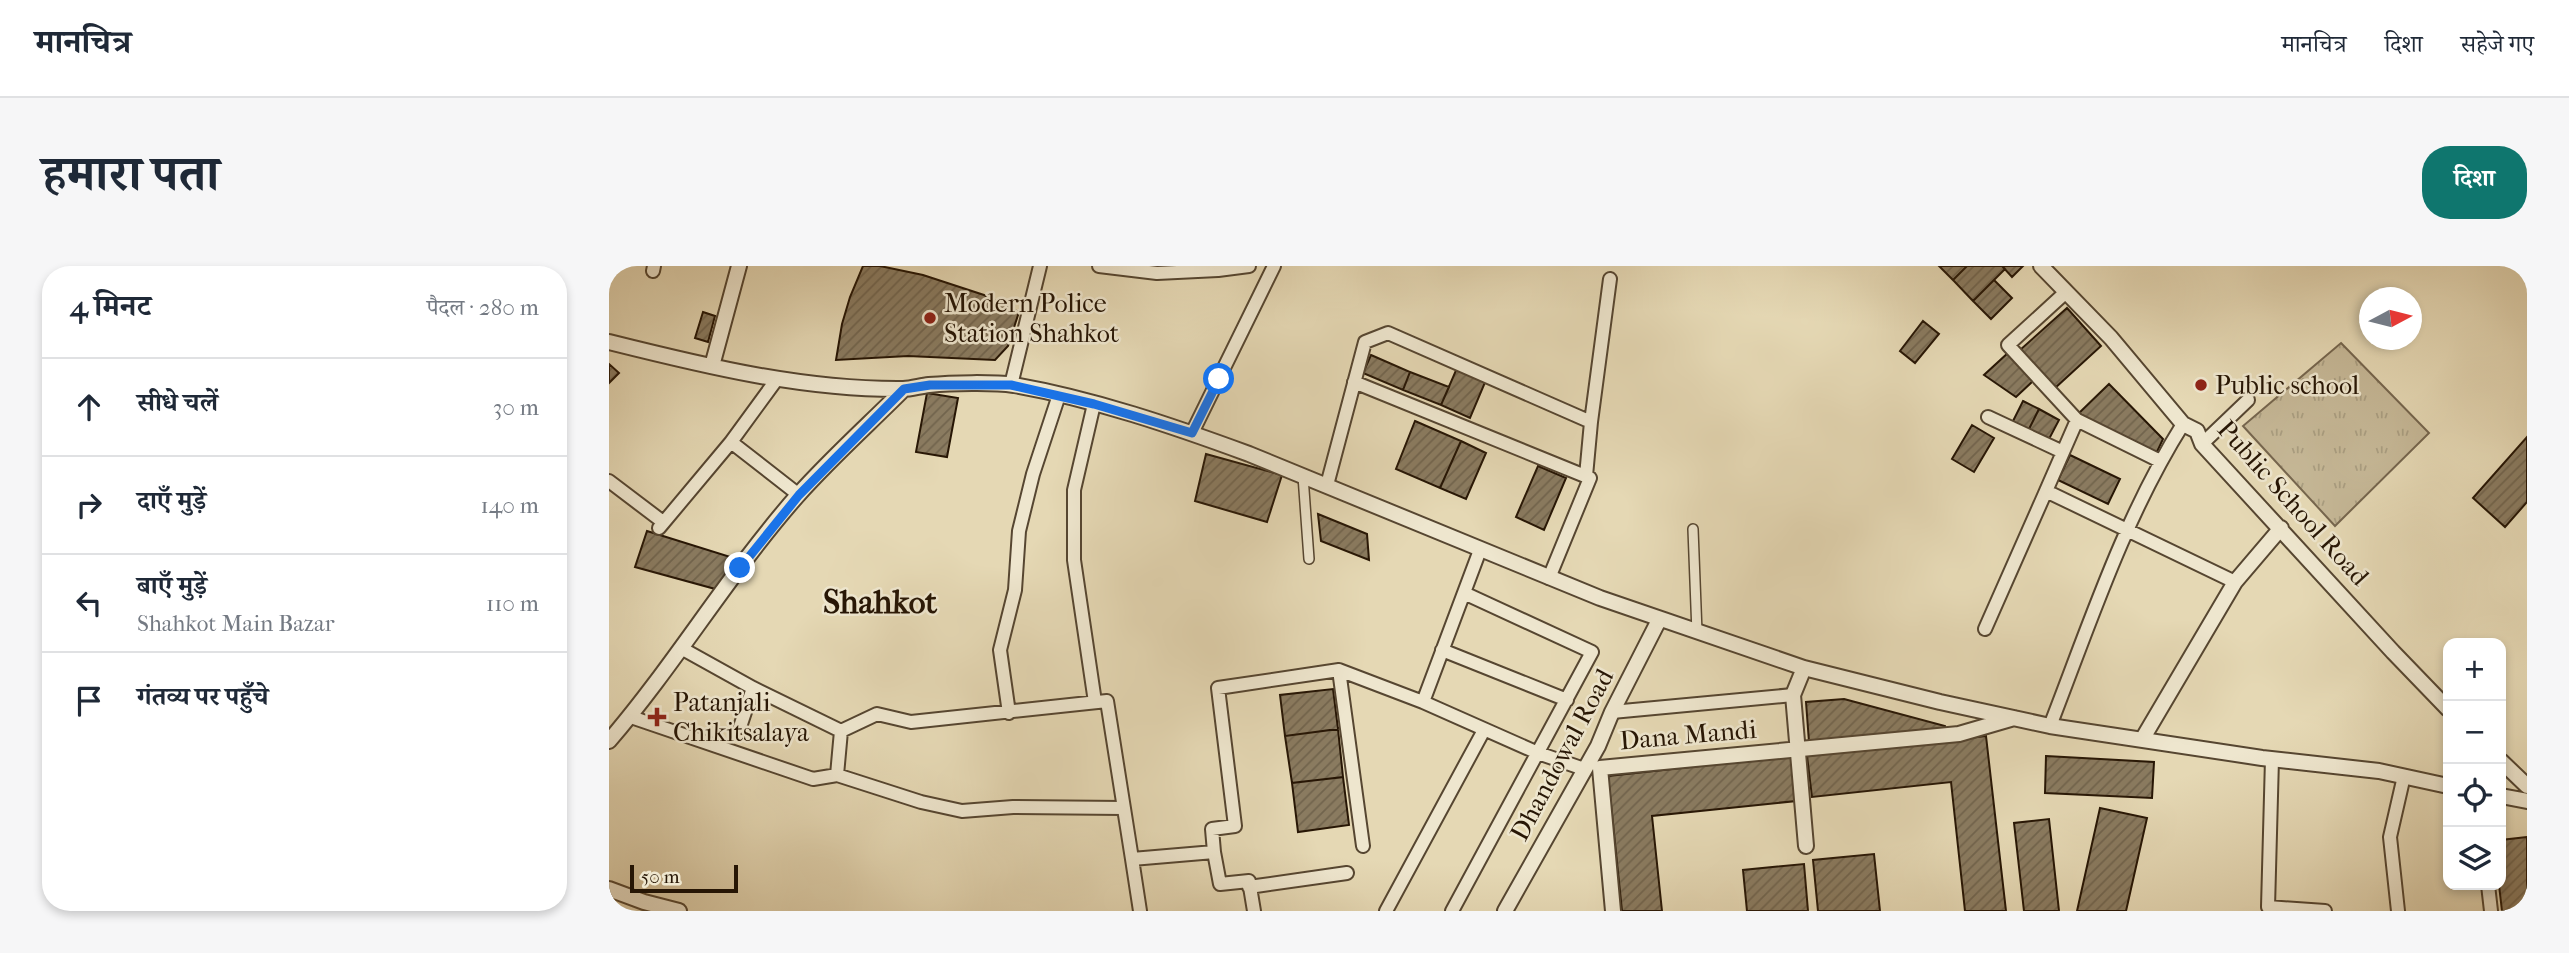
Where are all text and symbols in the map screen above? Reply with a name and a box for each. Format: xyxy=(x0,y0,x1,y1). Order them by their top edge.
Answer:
text: मानचित्र xyxy=(35,23,131,62)
text: मानचित्र xyxy=(2281,30,2346,58)
text: दिशा xyxy=(2384,30,2423,58)
text: सहेजे गए xyxy=(2461,30,2534,58)
text: हमारा पता xyxy=(42,145,219,203)
button: दिशा xyxy=(2422,146,2527,219)
north arrow xyxy=(2359,287,2422,350)
place label: Modern Police Station Shahkot xyxy=(944,288,1120,349)
text: 4 मिनट xyxy=(70,289,151,324)
text: पैदल · 280 m xyxy=(427,294,539,321)
marker: Modern Police Station Shahkot xyxy=(922,310,938,326)
route start xyxy=(1203,363,1234,394)
place label: Public school xyxy=(2215,370,2359,401)
marker: Public school xyxy=(2193,377,2209,393)
text: सीधे चलें xyxy=(137,387,218,418)
icon: ahead xyxy=(70,388,108,426)
text: 30 m xyxy=(493,394,539,421)
street label: Public School Road xyxy=(2211,414,2376,593)
text: दाएँ मुड़ें xyxy=(137,485,206,516)
icon: right xyxy=(70,486,108,524)
text: 140 m xyxy=(480,492,539,519)
route end xyxy=(724,552,755,583)
text: बाएँ मुड़ें xyxy=(137,570,207,601)
district label: Shahkot xyxy=(823,583,938,622)
icon: left xyxy=(70,584,108,622)
text: 110 m xyxy=(486,590,539,617)
text: Shahkot Main Bazar xyxy=(137,610,334,637)
map controls xyxy=(2443,638,2506,890)
button: + xyxy=(2443,638,2506,701)
street label: Dhandowal Road xyxy=(1504,663,1621,846)
text: गंतव्य पर पहुँचे xyxy=(137,681,268,712)
icon: arrive xyxy=(70,682,108,720)
place label: Patanjali Chikitsalaya xyxy=(673,687,810,748)
button: − xyxy=(2443,701,2506,764)
marker: Patanjali Chikitsalaya xyxy=(647,707,667,727)
street label: Dana Mandi xyxy=(1618,714,1758,756)
button: locate xyxy=(2443,764,2506,827)
button: layers xyxy=(2443,827,2506,890)
scale bar xyxy=(630,862,739,894)
text: 50 m xyxy=(641,866,680,888)

